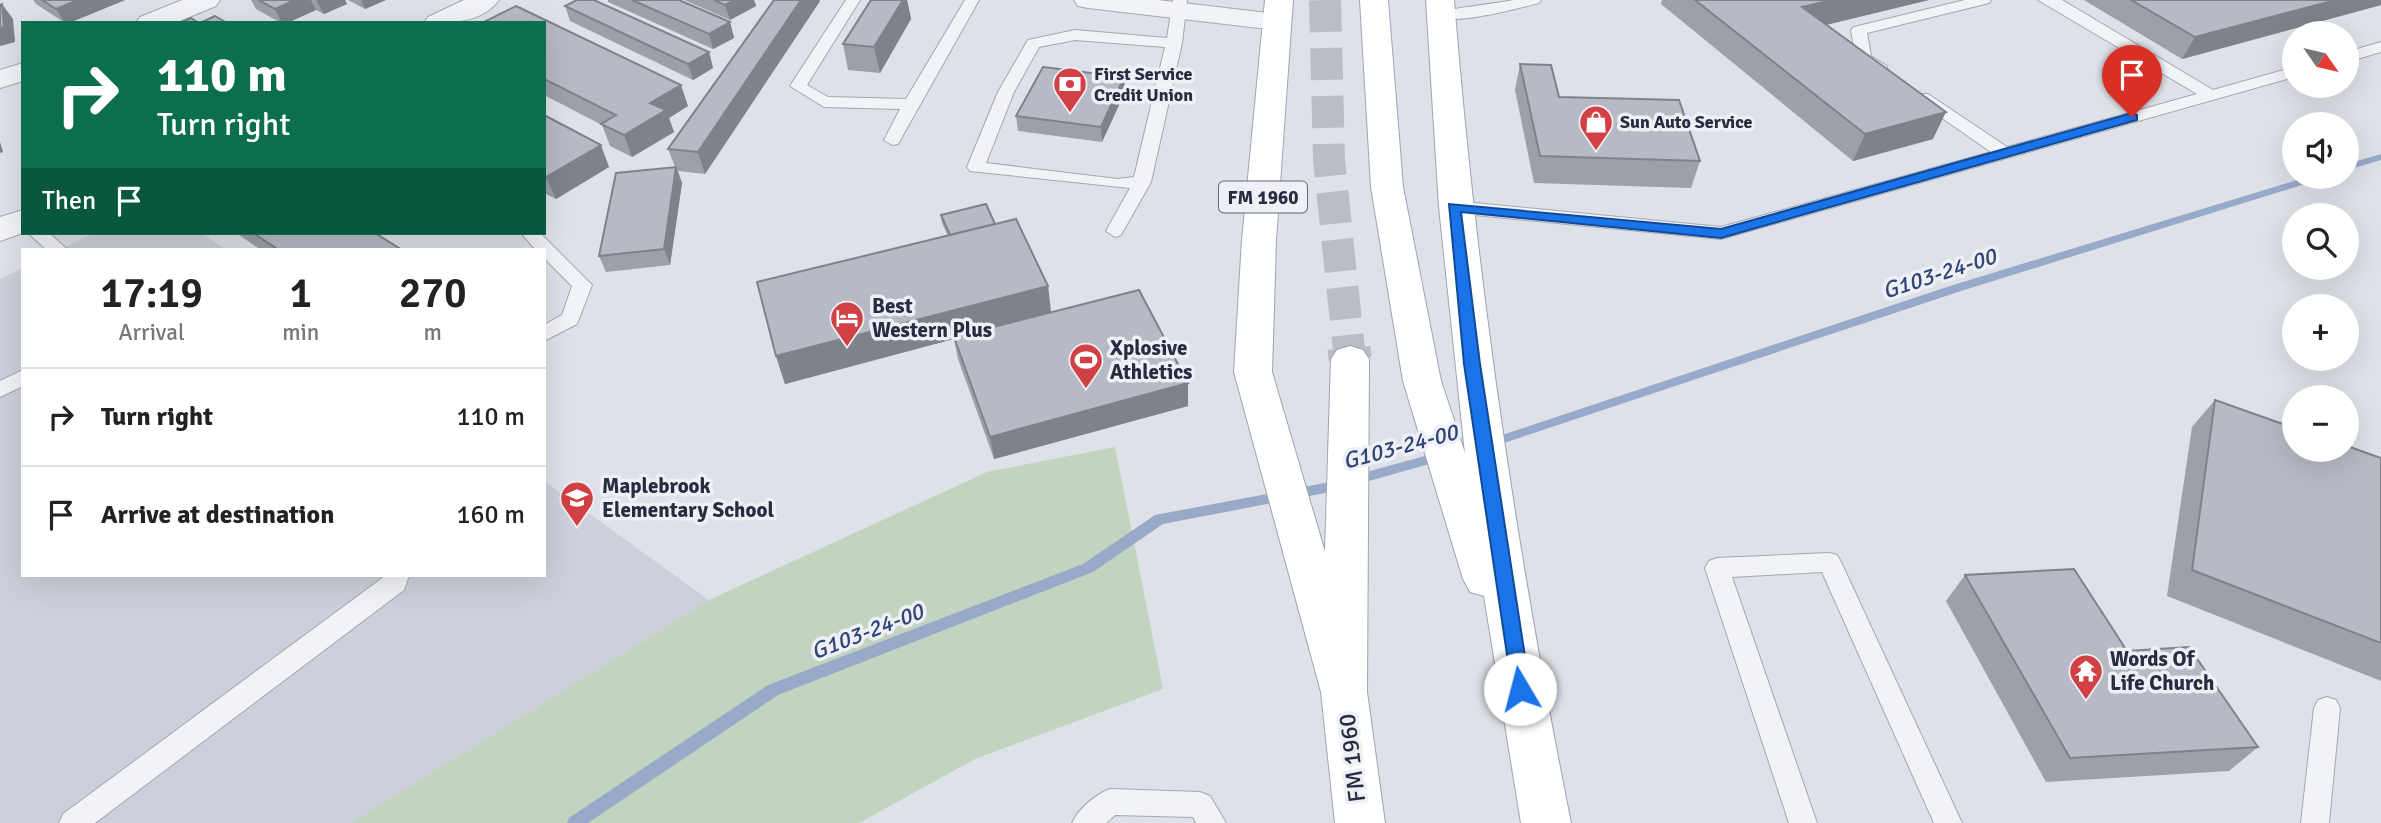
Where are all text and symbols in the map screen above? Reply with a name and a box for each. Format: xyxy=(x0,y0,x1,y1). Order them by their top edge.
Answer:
north arrow xyxy=(2282,21,2359,98)
map controls xyxy=(2282,21,2359,462)
text: 110 m xyxy=(157,45,287,105)
pin xyxy=(2102,45,2162,117)
icon: right xyxy=(42,49,133,140)
icon: arrive xyxy=(2113,56,2151,94)
place label: First Service Credit Union xyxy=(1094,63,1193,106)
bank icon: First Service Credit Union xyxy=(1051,65,1089,114)
shop icon: Sun Auto Service xyxy=(1577,103,1615,152)
text: Turn right xyxy=(157,105,290,144)
place label: Sun Auto Service xyxy=(1620,111,1753,133)
button: sound xyxy=(2282,112,2359,189)
icon: arrive xyxy=(110,182,148,220)
road number: FM 1960 xyxy=(1219,182,1307,212)
text: Then xyxy=(42,185,96,217)
button: search xyxy=(2282,203,2359,280)
water label: G103-24-00 xyxy=(1879,241,2001,305)
text: 17:19 xyxy=(100,268,203,319)
text: 1 xyxy=(289,268,312,319)
text: 270 xyxy=(399,268,467,319)
place label: Best Western Plus xyxy=(872,293,992,343)
button: + xyxy=(2282,294,2359,371)
hotel icon: Best Western Plus xyxy=(828,299,866,348)
text: Arrival xyxy=(118,318,185,347)
text: min xyxy=(282,318,319,347)
text: m xyxy=(423,318,442,347)
place label: Xplosive Athletics xyxy=(1110,335,1192,385)
sports icon: Xplosive Athletics xyxy=(1067,341,1105,390)
button: − xyxy=(2282,385,2359,462)
icon: right xyxy=(42,398,80,436)
text: Turn right xyxy=(101,401,213,433)
text: 110 m xyxy=(456,401,525,433)
water label: G103-24-00 xyxy=(1339,417,1462,476)
place label: Maplebrook Elementary School xyxy=(602,473,774,523)
school or university icon: Maplebrook Elementary School xyxy=(558,479,596,528)
icon: arrive xyxy=(42,496,80,534)
text: Arrive at destination xyxy=(101,499,334,531)
text: 160 m xyxy=(456,499,525,531)
water label: G103-24-00 xyxy=(807,596,929,666)
place label: Words Of Life Church xyxy=(2110,646,2215,696)
position arrow xyxy=(1483,652,1557,726)
temple icon: Words Of Life Church xyxy=(2067,652,2105,701)
street label: FM 1960 xyxy=(1332,712,1372,804)

